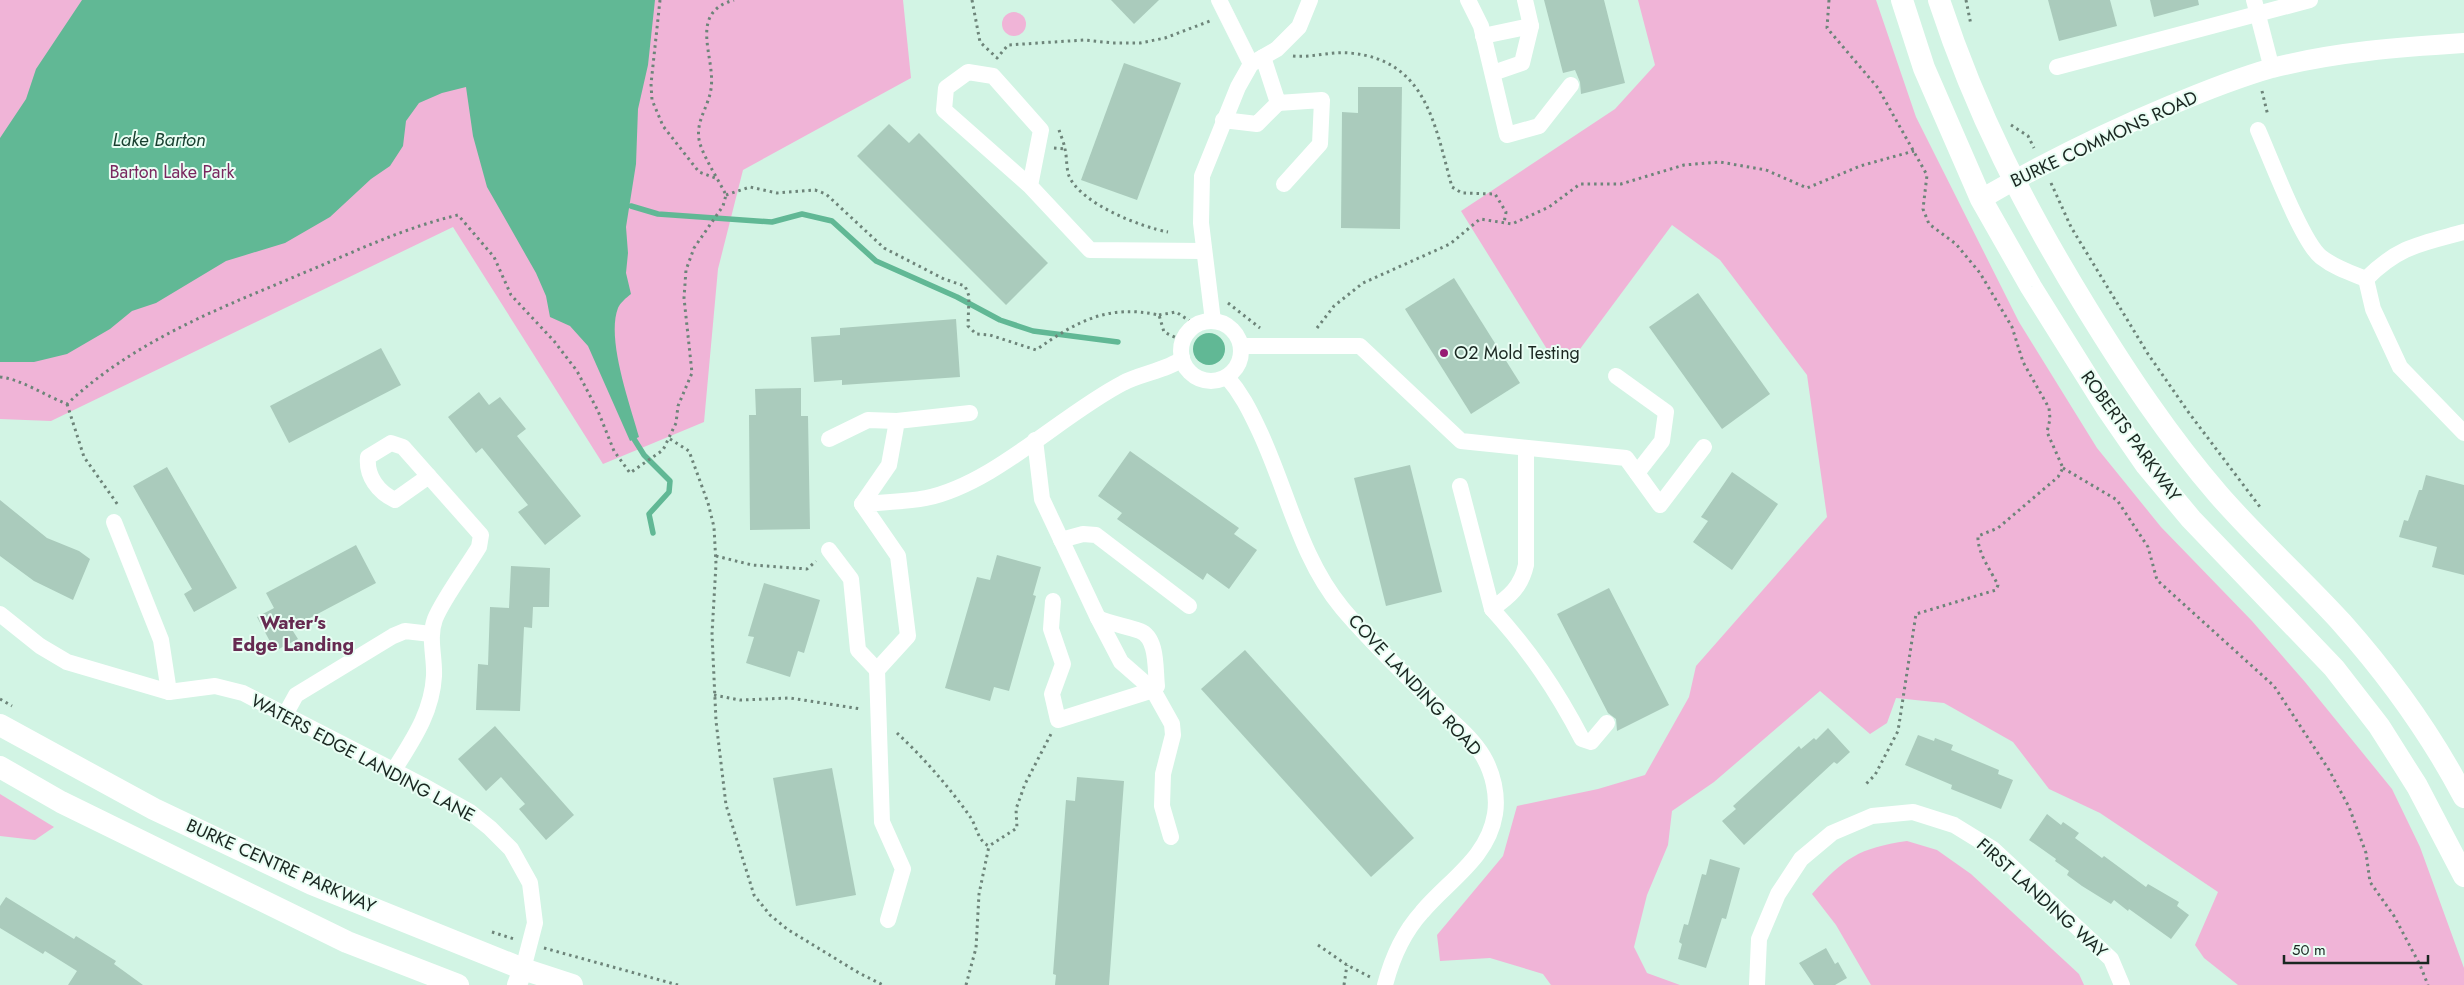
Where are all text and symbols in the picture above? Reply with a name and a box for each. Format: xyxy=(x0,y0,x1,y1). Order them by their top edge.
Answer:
street label: BURKE COMMONS ROAD xyxy=(2006,84,2202,194)
water label: Lake Barton xyxy=(112,126,206,153)
park label: Barton Lake Park xyxy=(109,159,235,185)
place label: O2 Mold Testing xyxy=(1454,340,1580,366)
marker: O2 Mold Testing xyxy=(1438,347,1450,359)
street label: ROBERTS PARKWAY xyxy=(2075,365,2188,507)
street label: COVE LANDING ROAD xyxy=(1342,608,1488,762)
district label: Water's Edge Landing xyxy=(232,609,354,658)
street label: WATERS EDGE LANDING LANE xyxy=(246,688,480,828)
street label: BURKE CENTRE PARKWAY xyxy=(182,812,381,920)
street label: FIRST LANDING WAY xyxy=(1971,832,2114,965)
scale bar xyxy=(2284,932,2428,964)
text: 50 m xyxy=(2292,939,2326,961)

